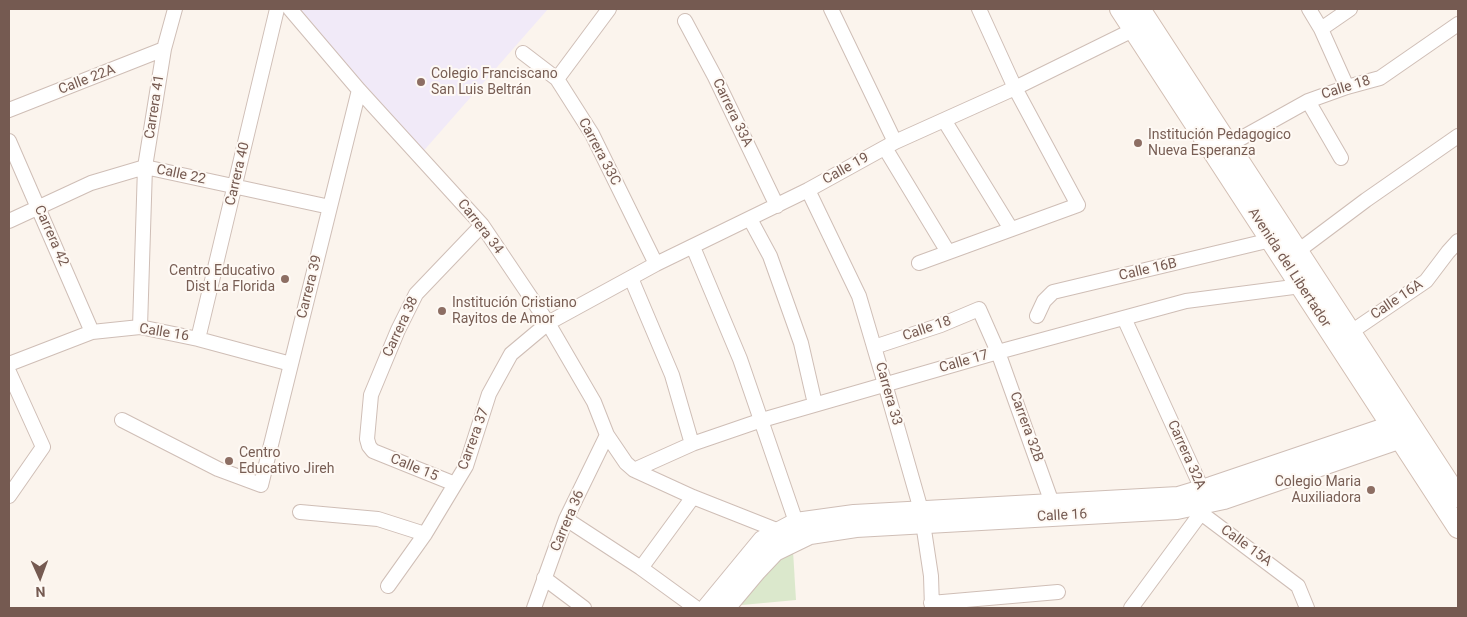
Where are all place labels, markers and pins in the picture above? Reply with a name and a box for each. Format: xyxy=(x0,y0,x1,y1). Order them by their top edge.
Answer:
place label: Colegio Franciscano San Luis Beltrán xyxy=(431,66,558,98)
marker: Colegio Franciscano San Luis Beltrán xyxy=(415,76,427,88)
place label: Institución Pedagogico Nueva Esperanza xyxy=(1148,127,1291,160)
marker: Institución Pedagogico Nueva Esperanza xyxy=(1132,137,1144,149)
place label: Centro Educativo Dist La Florida xyxy=(169,263,275,296)
marker: Centro Educativo Dist La Florida xyxy=(279,273,291,285)
place label: Institución Cristiano Rayitos de Amor xyxy=(452,295,577,328)
marker: Institución Cristiano Rayitos de Amor xyxy=(436,305,448,317)
place label: Centro Educativo Jireh xyxy=(239,445,334,478)
marker: Centro Educativo Jireh xyxy=(223,455,235,467)
place label: Colegio Maria Auxiliadora xyxy=(1275,474,1361,507)
marker: Colegio Maria Auxiliadora xyxy=(1365,484,1377,496)

